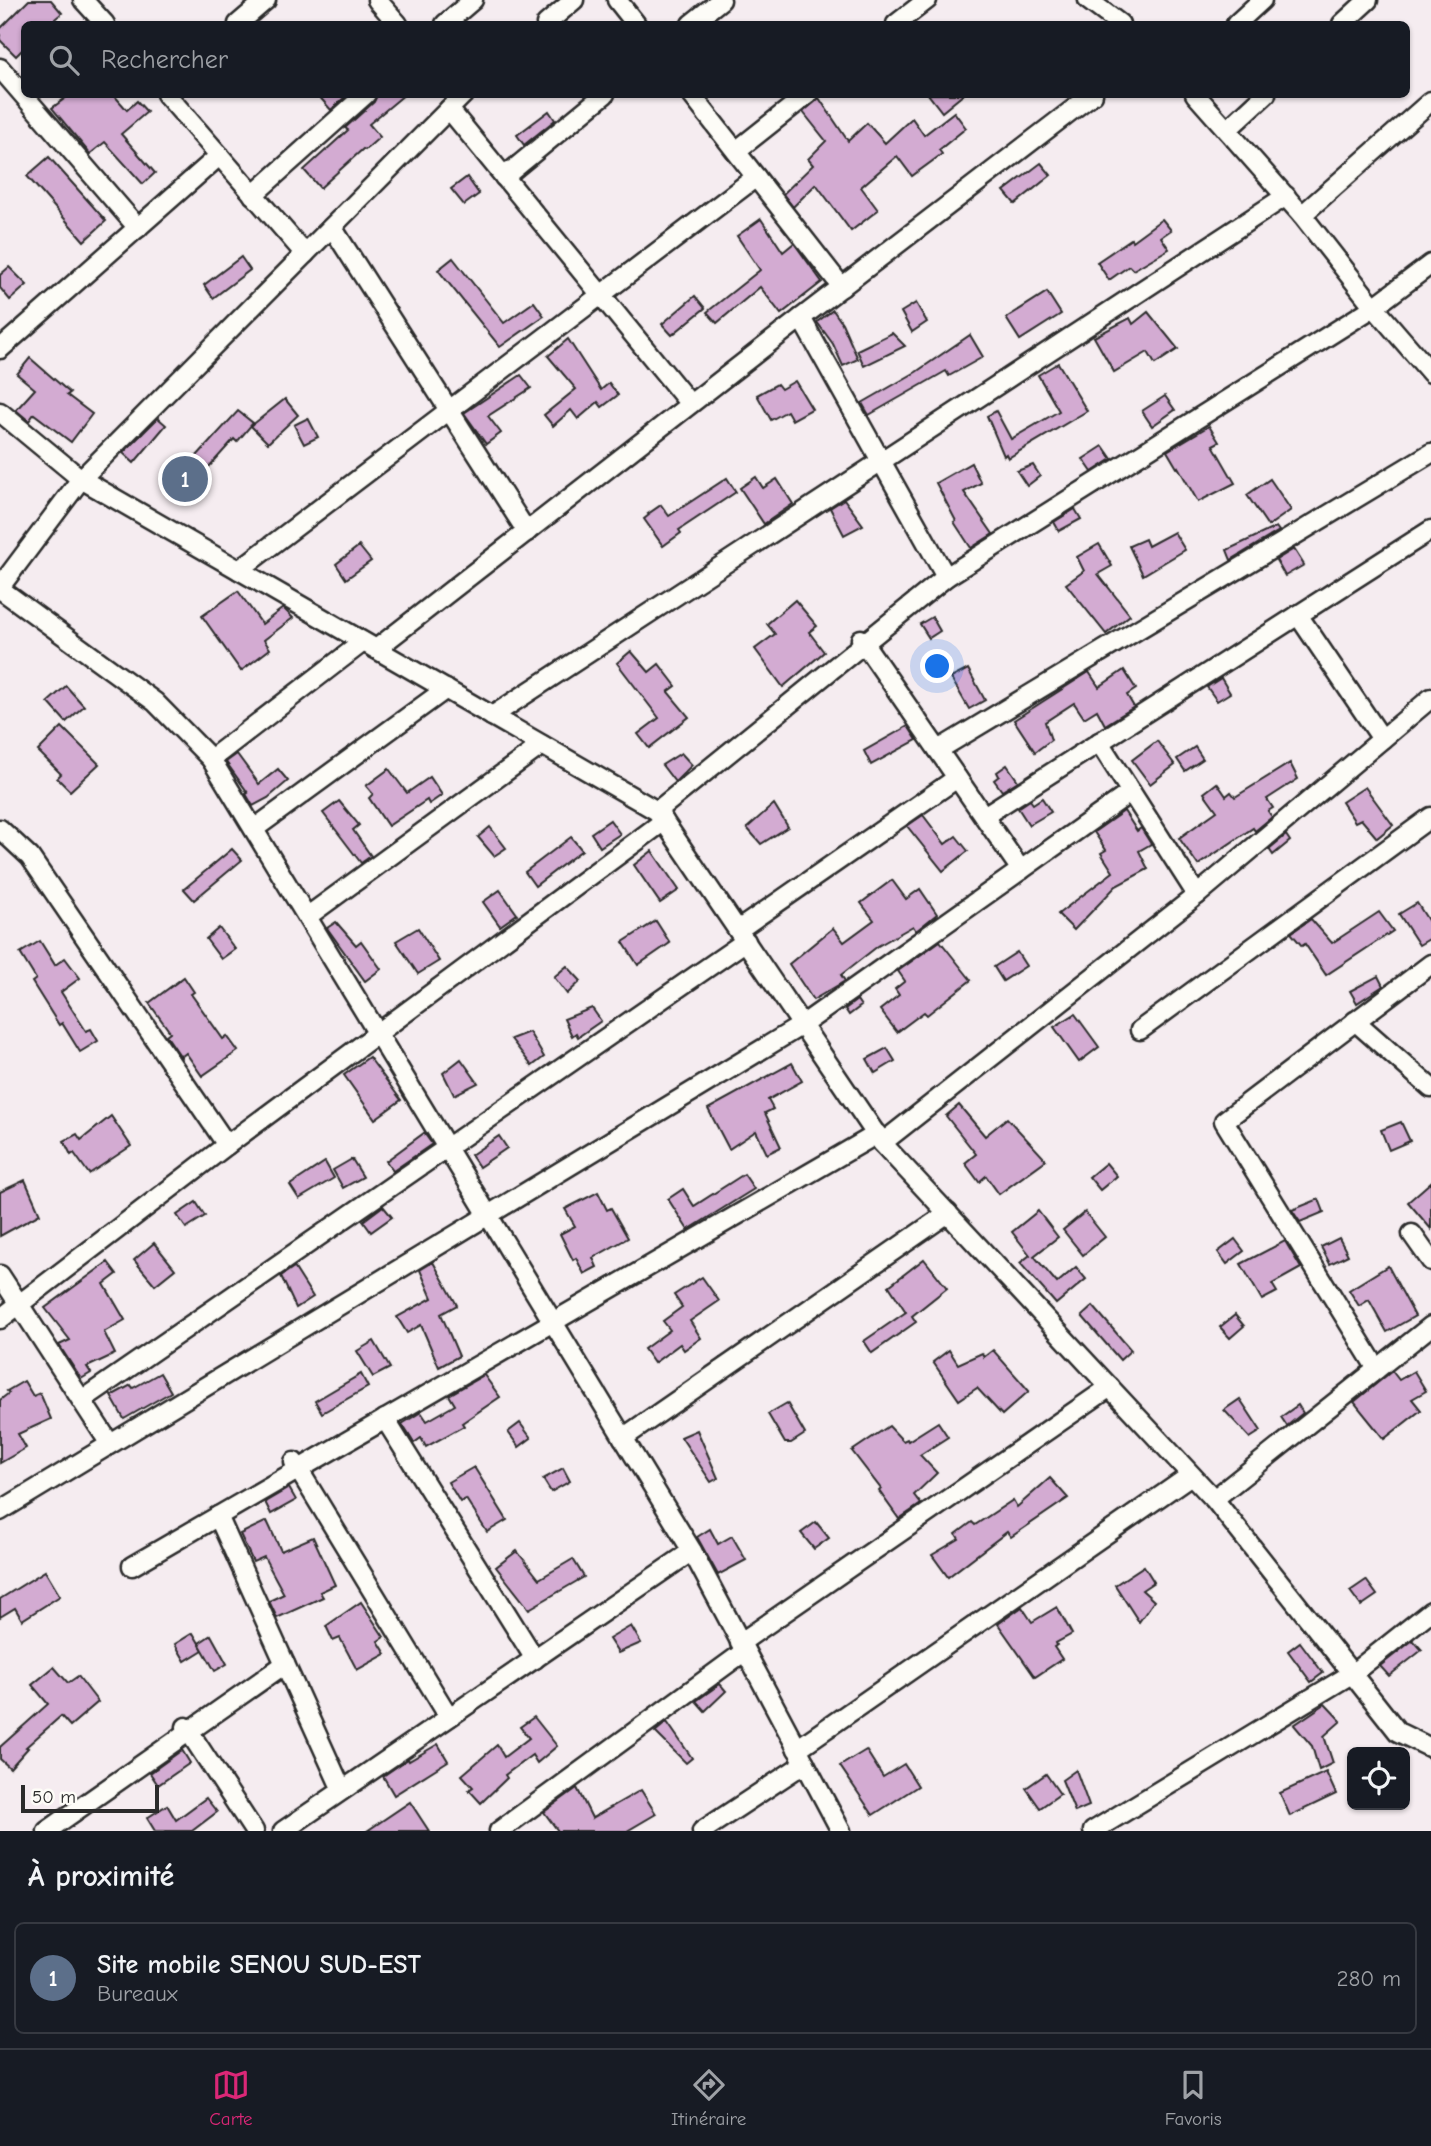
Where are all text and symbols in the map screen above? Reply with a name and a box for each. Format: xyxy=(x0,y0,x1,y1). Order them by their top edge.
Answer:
search box xyxy=(21,21,1410,98)
icon: search xyxy=(45,41,83,79)
text: Rechercher xyxy=(101,45,228,75)
pin: 1 xyxy=(162,453,208,505)
your location xyxy=(920,649,954,683)
map controls xyxy=(1347,1747,1410,1810)
button: locate xyxy=(1347,1747,1410,1810)
scale bar xyxy=(21,1782,159,1814)
text: 50 m xyxy=(32,1786,76,1808)
text: À proximité xyxy=(28,1859,174,1894)
text: Site mobile SENOU SUD-EST xyxy=(97,1950,421,1980)
text: 1 xyxy=(48,1965,58,1992)
text: 280 m xyxy=(1336,1965,1401,1992)
text: Bureaux xyxy=(97,1980,178,2007)
tab: Carte xyxy=(209,2066,253,2130)
tab: Itinéraire xyxy=(671,2066,746,2130)
tab: Favoris xyxy=(1165,2066,1222,2130)

